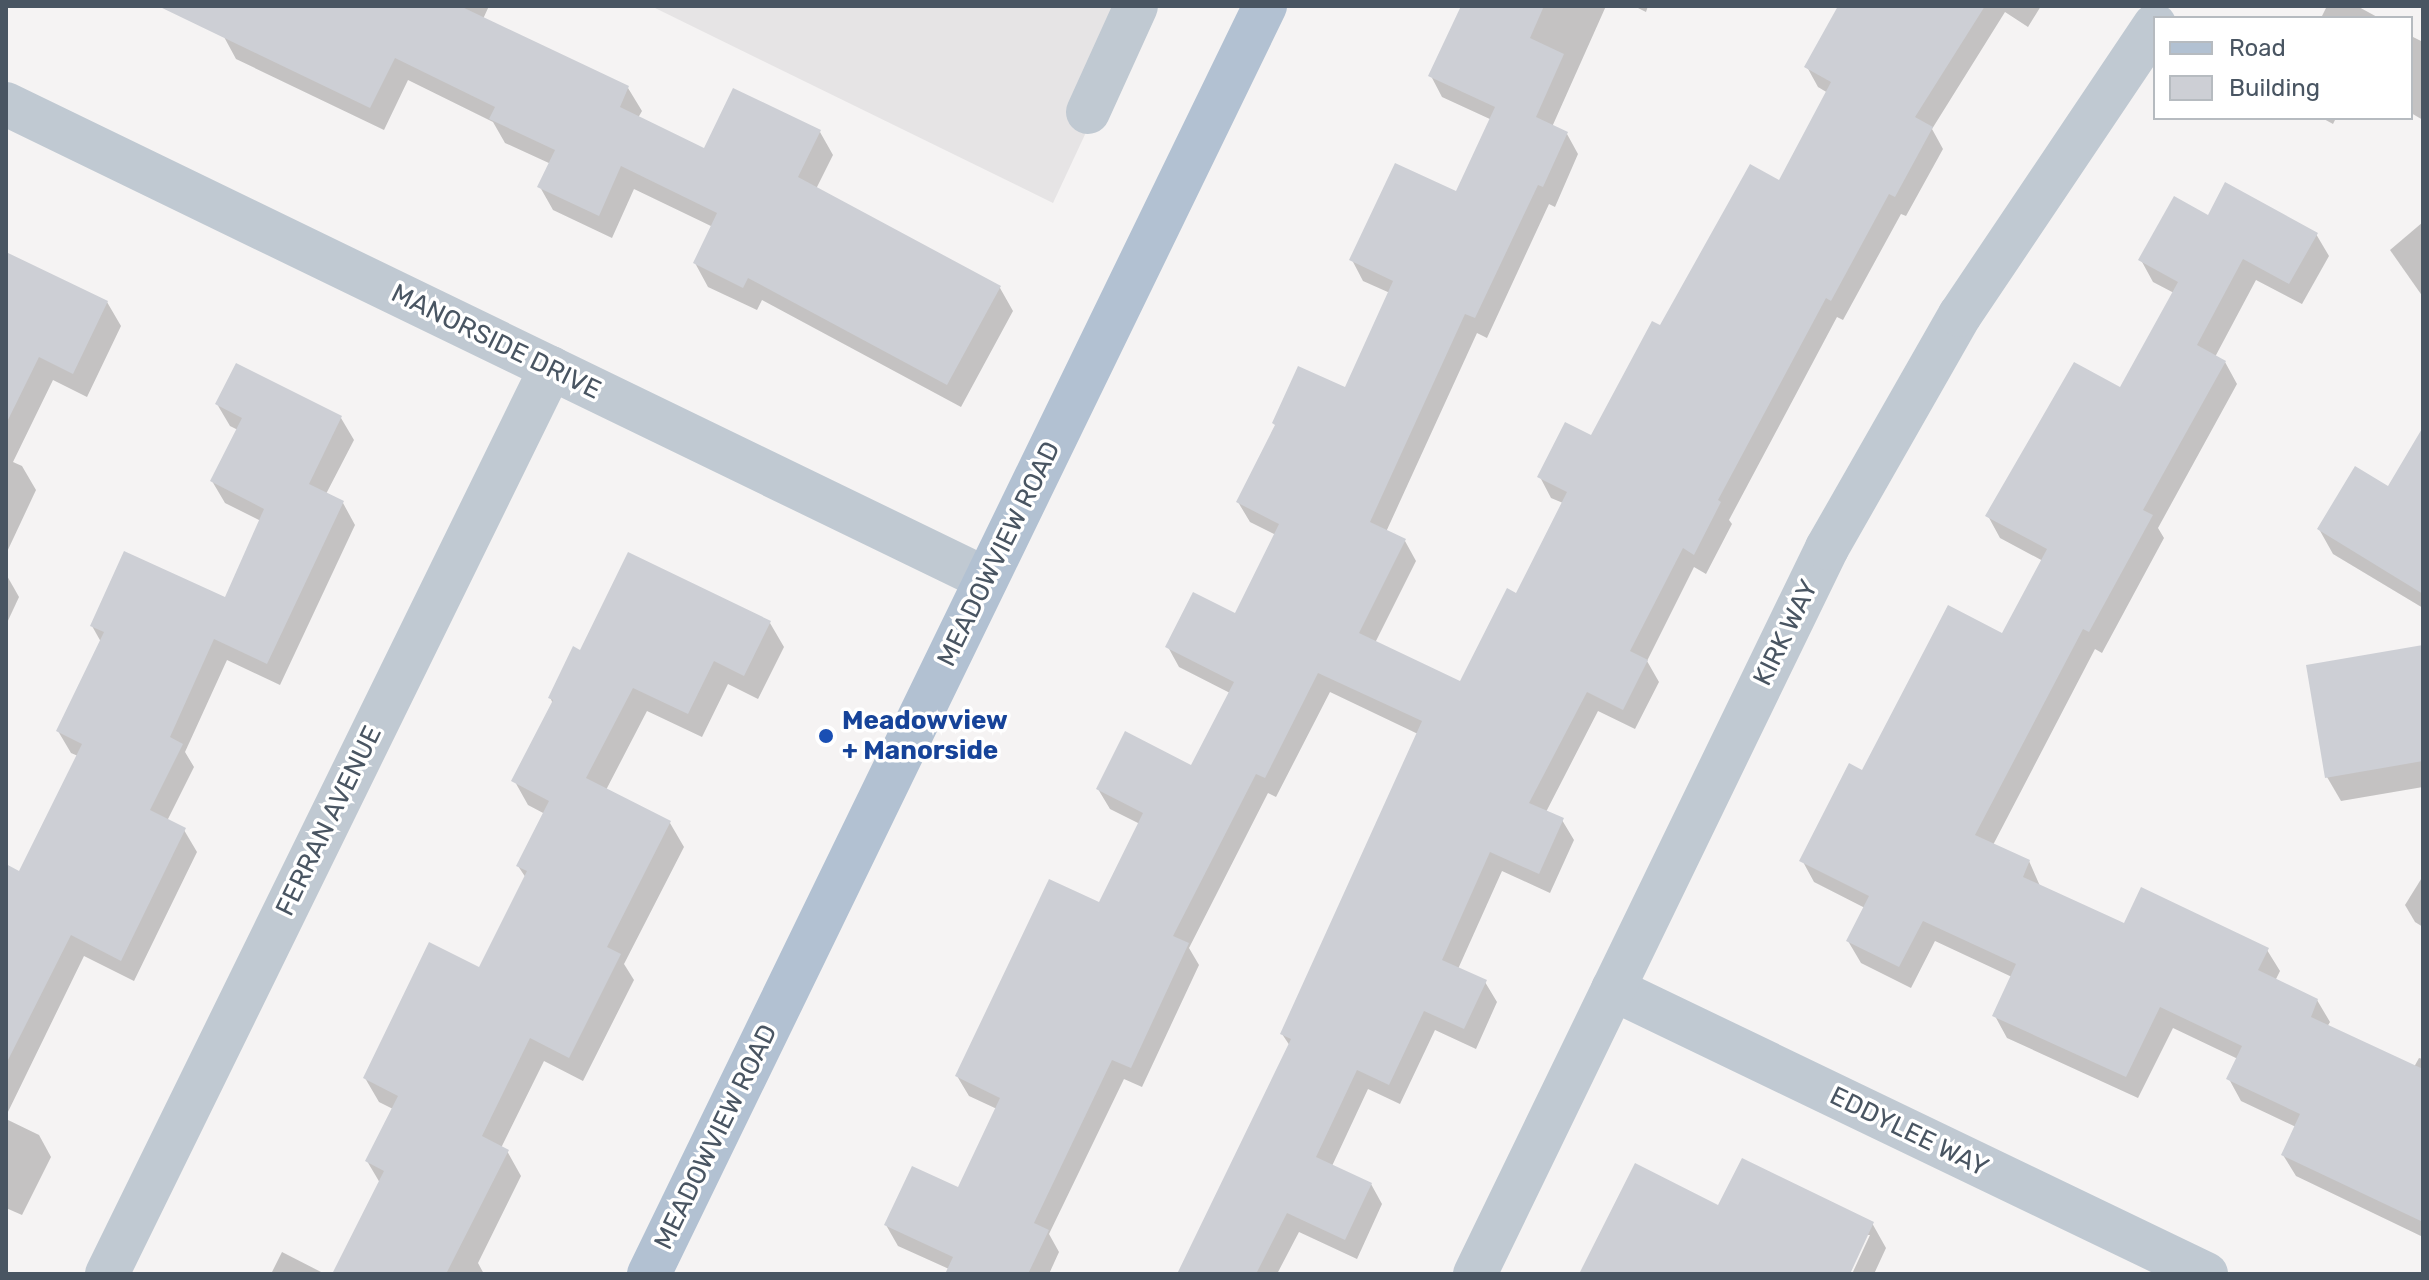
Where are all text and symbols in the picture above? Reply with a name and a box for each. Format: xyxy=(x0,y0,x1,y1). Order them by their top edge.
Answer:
legend xyxy=(2153,16,2413,120)
text: Road xyxy=(2229,34,2286,62)
text: Building xyxy=(2229,74,2320,102)
street label: MANORSIDE DRIVE xyxy=(386,278,606,406)
street label: MEADOWVIEW ROAD xyxy=(931,436,1067,672)
street label: KIRK WAY xyxy=(1747,575,1825,691)
place label: Meadowview + Manorside xyxy=(842,705,1008,766)
street label: FERRAN AVENUE xyxy=(269,721,389,921)
marker: Meadowview + Manorside xyxy=(817,727,835,745)
street label: MEADOWVIEW ROAD xyxy=(648,1019,784,1255)
street label: EDDYLEE WAY xyxy=(1825,1080,1993,1184)

